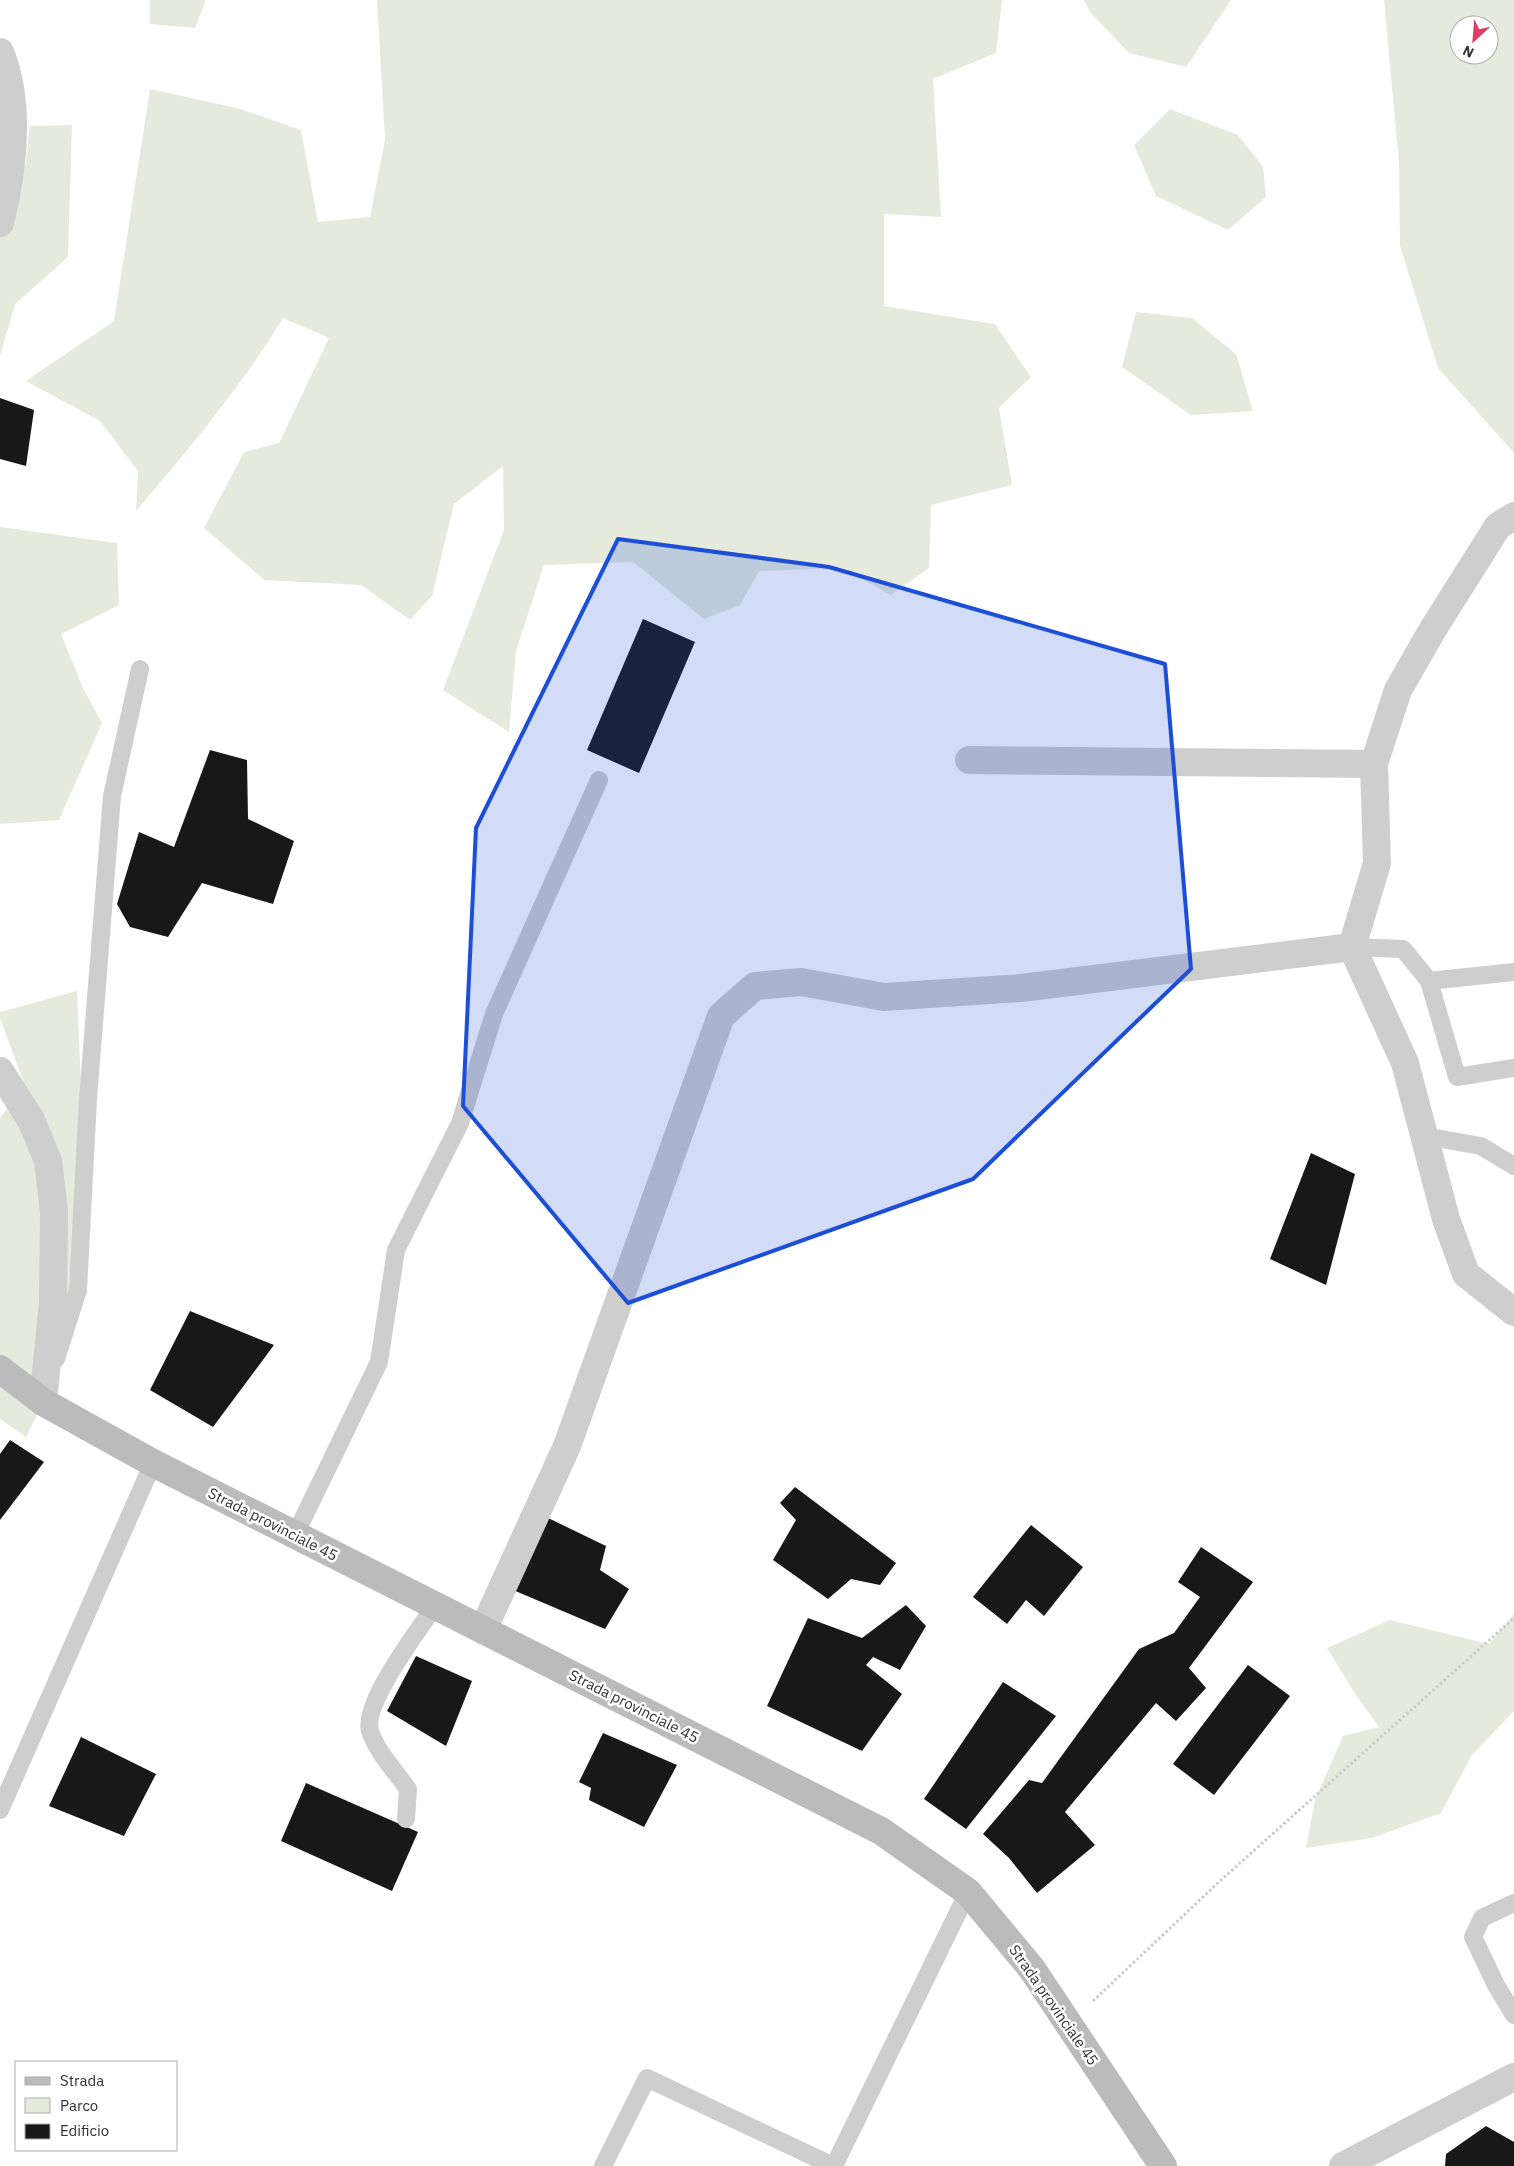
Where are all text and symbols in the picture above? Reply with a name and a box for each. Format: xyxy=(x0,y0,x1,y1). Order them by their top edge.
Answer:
north arrow xyxy=(1449,15,1499,65)
text: N xyxy=(1460,41,1477,62)
street label: Strada provinciale 45 xyxy=(205,1483,341,1565)
street label: Strada provinciale 45 xyxy=(566,1665,702,1747)
street label: Strada provinciale 45 xyxy=(1005,1941,1103,2069)
legend xyxy=(15,2061,178,2151)
text: Strada xyxy=(60,2071,104,2090)
text: Parco xyxy=(60,2096,98,2115)
text: Edificio xyxy=(60,2121,109,2140)

